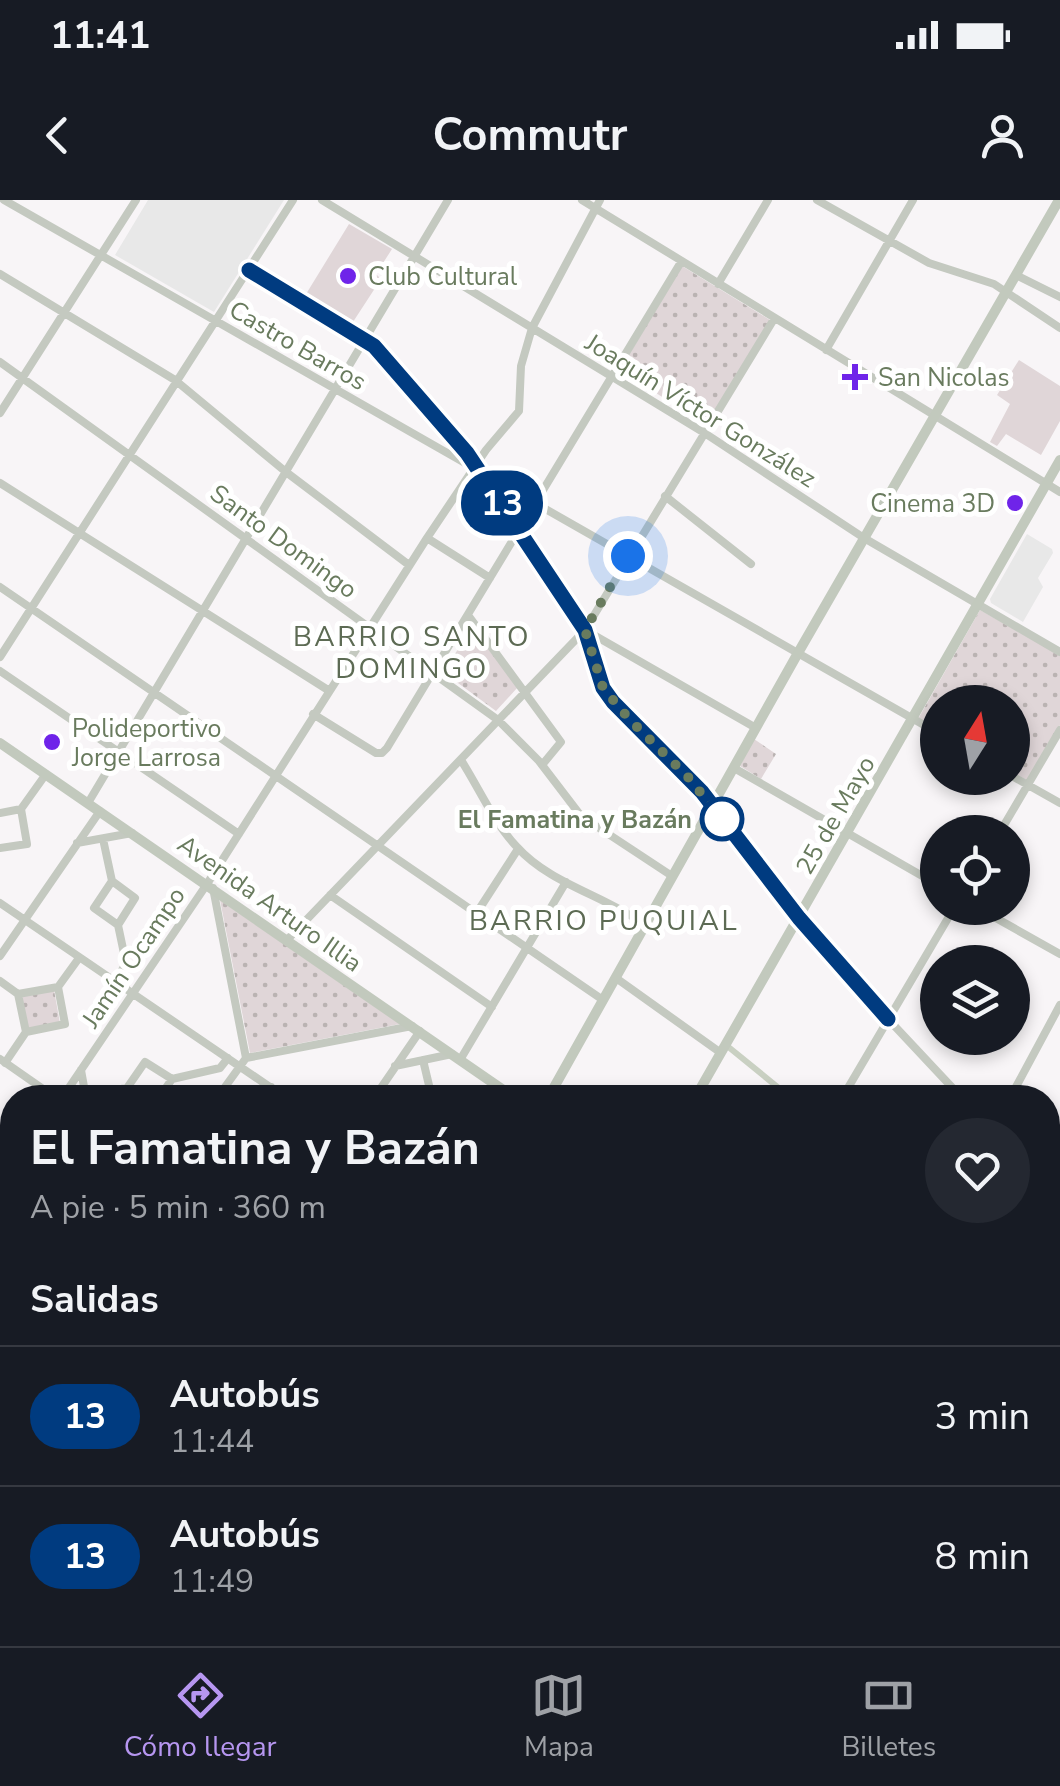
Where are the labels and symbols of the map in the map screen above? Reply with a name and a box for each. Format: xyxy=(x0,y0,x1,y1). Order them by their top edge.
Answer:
place label: Club Cultural xyxy=(368,260,518,294)
marker: Club Cultural xyxy=(337,265,359,287)
street label: Castro Barros xyxy=(223,293,372,399)
street label: Joaquín Víctor González xyxy=(578,325,822,496)
place label: San Nicolas xyxy=(878,361,1009,395)
marker: San Nicolas xyxy=(842,364,868,390)
line badge: 13 xyxy=(457,470,547,536)
street label: Santo Domingo xyxy=(203,477,364,607)
place label: Cinema 3D xyxy=(870,487,995,521)
marker: Cinema 3D xyxy=(1004,492,1026,514)
your location xyxy=(603,531,653,581)
district label: BARRIO SANTO DOMINGO xyxy=(293,618,531,688)
north arrow xyxy=(920,685,1030,795)
place label: Polideportivo Jorge Larrosa xyxy=(71,712,221,775)
marker: Polideportivo Jorge Larrosa xyxy=(41,731,63,753)
street label: 25 de Mayo xyxy=(788,750,884,881)
marker: El Famatina y Bazán xyxy=(701,798,743,840)
place label: El Famatina y Bazán xyxy=(458,803,692,837)
street label: Avenida Arturo Illia xyxy=(170,827,368,980)
street label: Jamín Ocampo xyxy=(74,881,193,1035)
district label: BARRIO PUQUIAL xyxy=(469,902,739,940)

